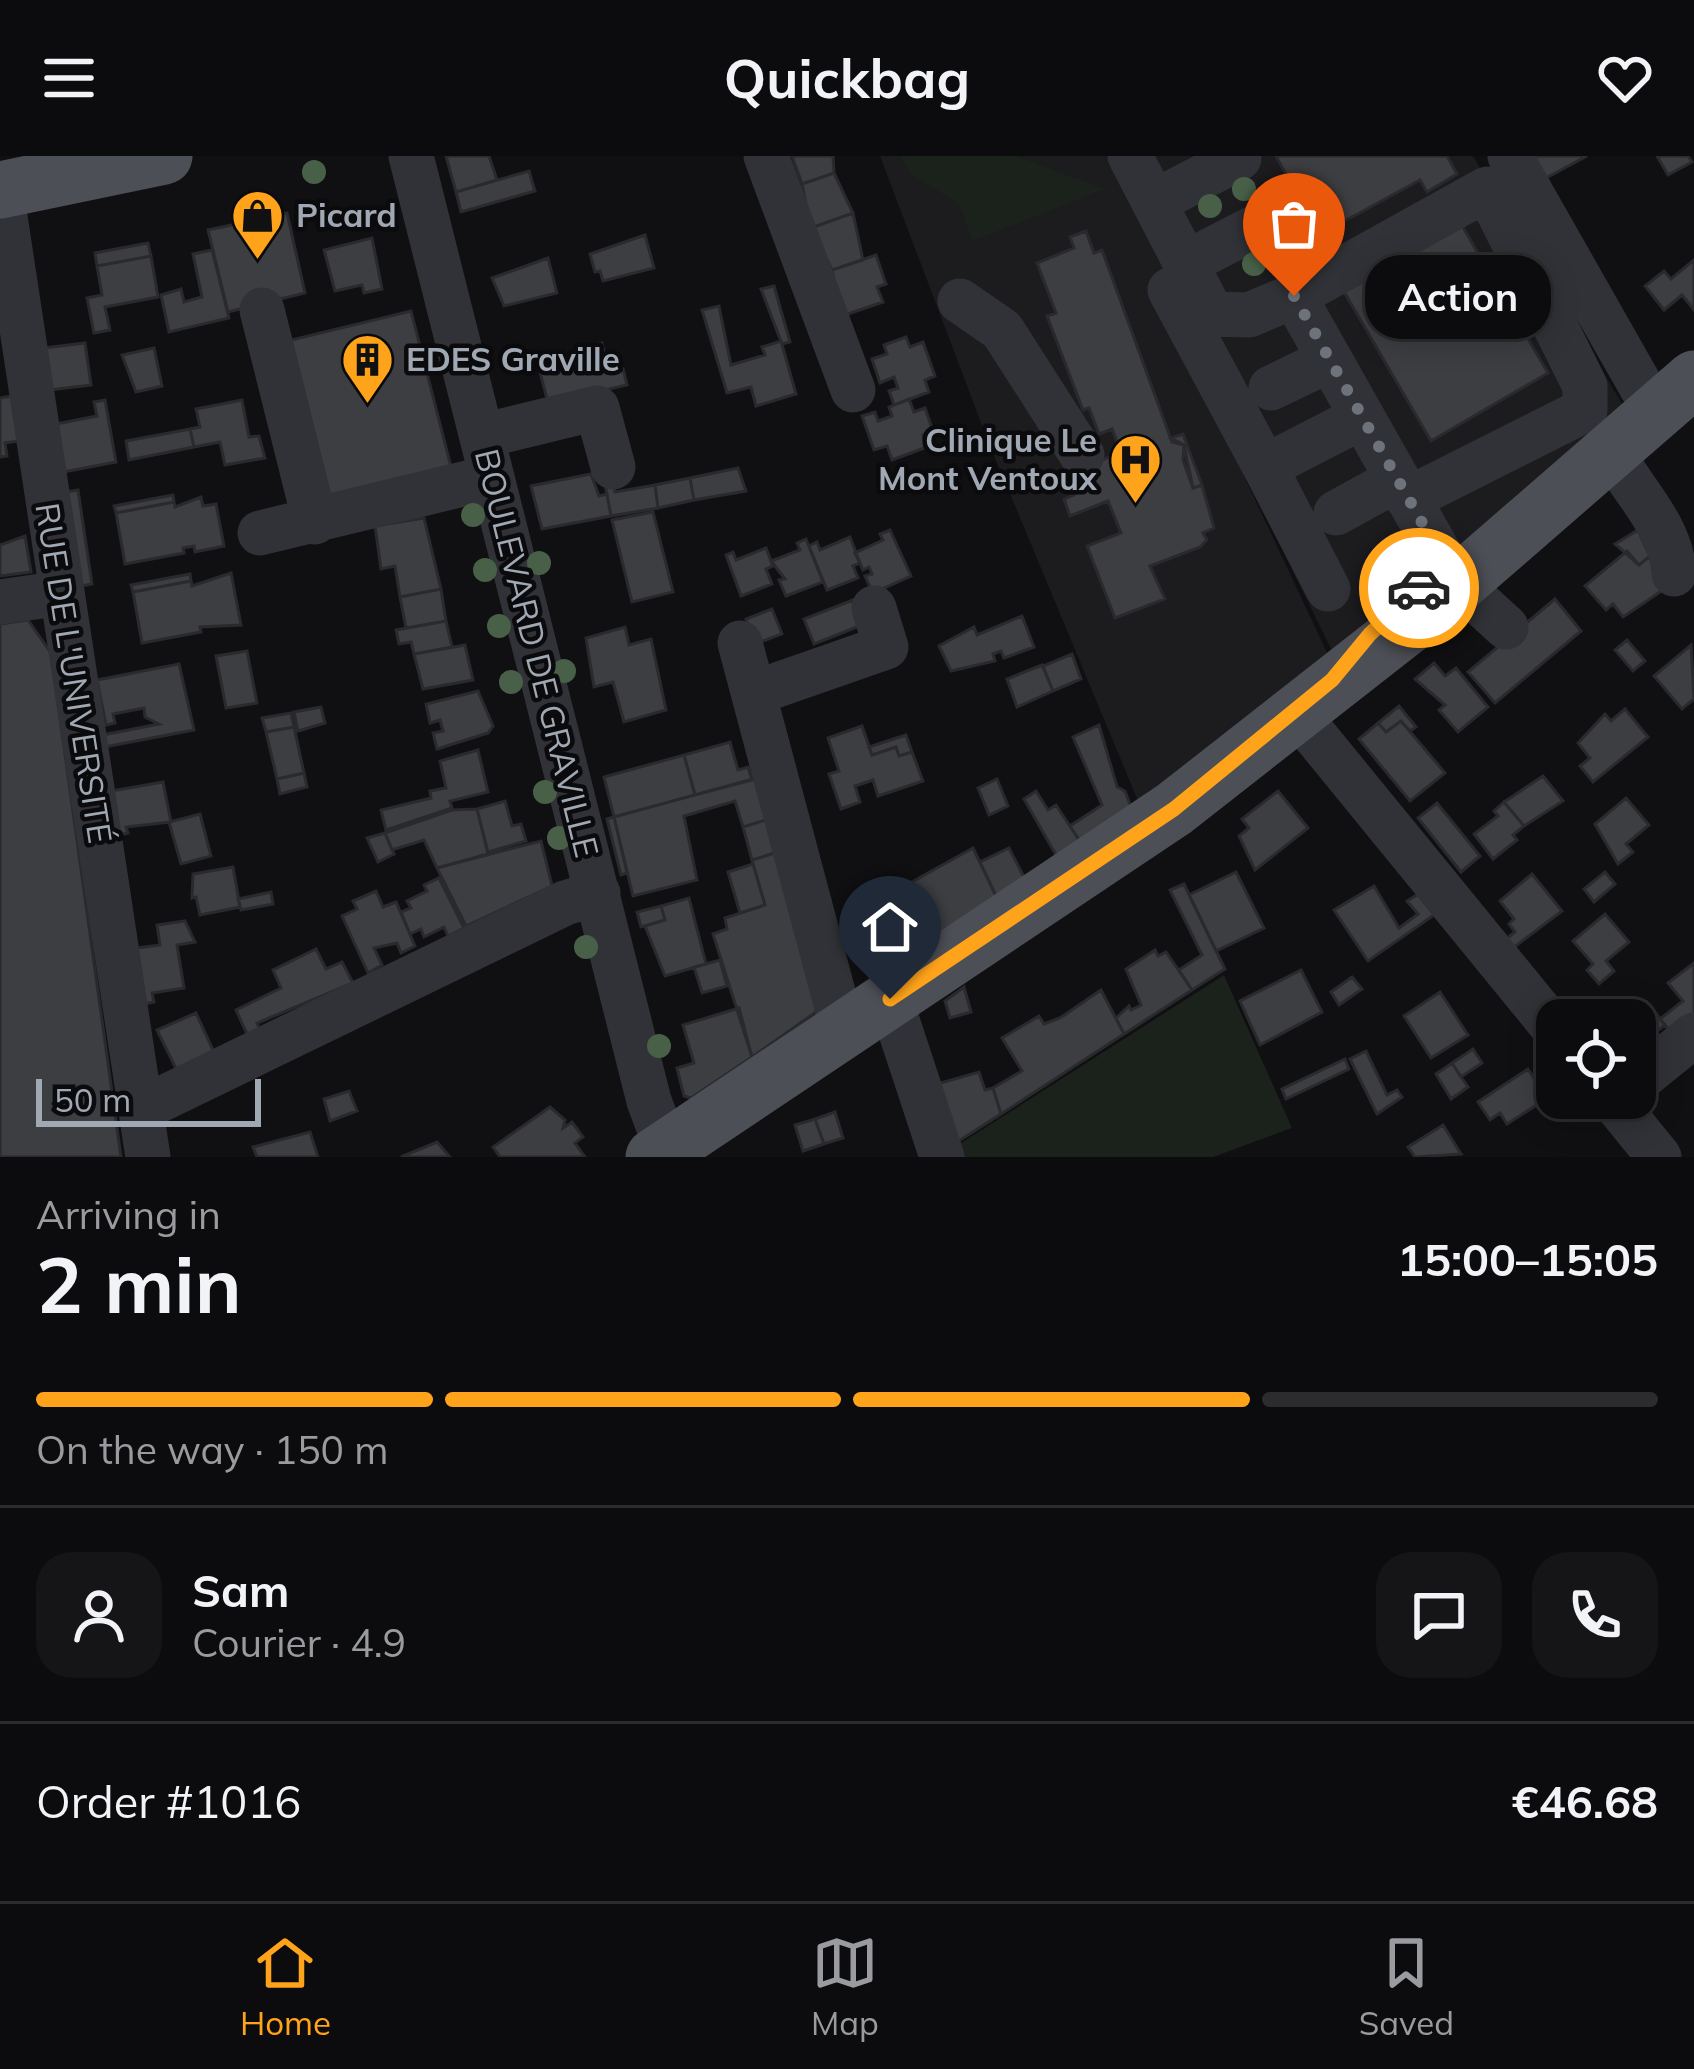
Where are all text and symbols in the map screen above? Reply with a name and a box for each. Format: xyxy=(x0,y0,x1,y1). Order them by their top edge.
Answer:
text: Quickbag xyxy=(724,44,970,112)
icon: menu xyxy=(36,45,102,111)
icon: heart xyxy=(1592,45,1658,111)
pin xyxy=(1243,173,1345,296)
shop icon: Picard xyxy=(229,187,285,261)
icon: bag xyxy=(1261,191,1327,257)
place label: Picard xyxy=(296,194,397,235)
callout: Action xyxy=(1366,254,1552,338)
text: Action xyxy=(1398,272,1518,321)
building icon: EDES Graville xyxy=(339,331,395,405)
place label: EDES Graville xyxy=(406,338,620,379)
place label: Clinique Le Mont Ventoux xyxy=(878,419,1098,498)
hospital icon: Clinique Le Mont Ventoux xyxy=(1108,431,1164,505)
street label: BOULEVARD DE GRAVILLE xyxy=(467,444,608,861)
street label: RUE DE L'UNIVERSITÉ xyxy=(27,500,122,846)
courier xyxy=(1359,528,1479,648)
icon: car xyxy=(1386,555,1452,621)
pin xyxy=(839,876,941,999)
icon: home xyxy=(857,894,923,960)
map controls xyxy=(1536,999,1656,1119)
button: locate xyxy=(1536,999,1656,1119)
scale bar xyxy=(36,1073,261,1126)
text: 50 m xyxy=(54,1079,131,1120)
text: Arriving in xyxy=(36,1190,221,1239)
text: 15:00–15:05 xyxy=(1397,1231,1658,1287)
text: 2 min xyxy=(36,1235,242,1333)
text: On the way · 150 m xyxy=(36,1425,388,1474)
button: person xyxy=(36,1552,162,1678)
button: chat xyxy=(1376,1552,1502,1678)
button: phone xyxy=(1532,1552,1658,1678)
text: Sam xyxy=(192,1562,289,1618)
text: Courier · 4.9 xyxy=(192,1618,406,1667)
text: Order #1016 xyxy=(36,1773,301,1829)
text: €46.68 xyxy=(1512,1773,1658,1829)
tab: Home xyxy=(240,1930,331,2043)
tab: Map xyxy=(811,1930,879,2043)
tab: Saved xyxy=(1359,1930,1454,2043)

